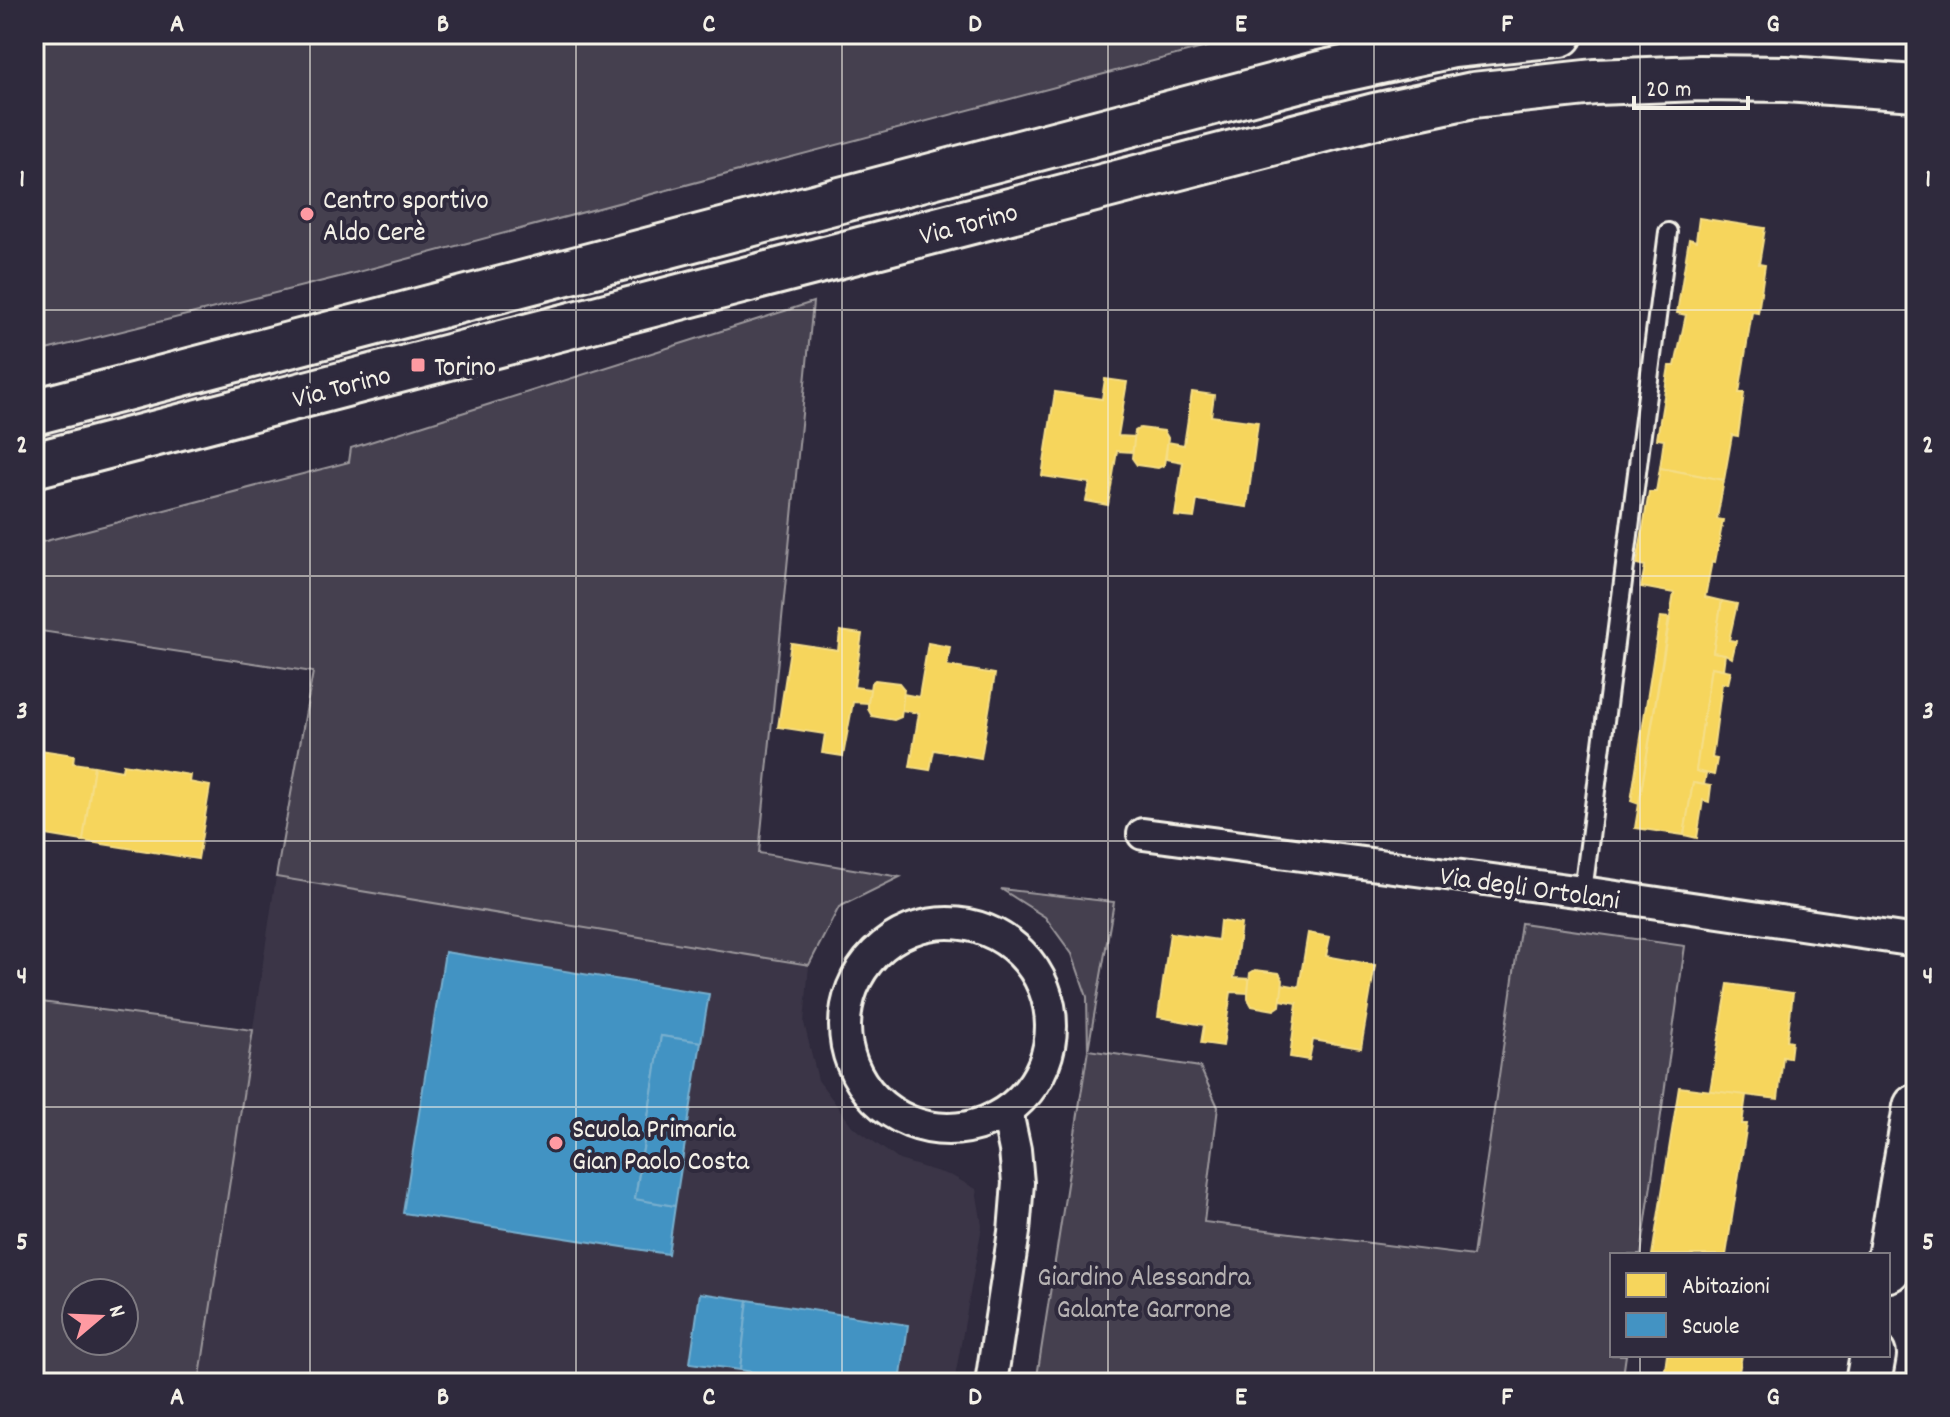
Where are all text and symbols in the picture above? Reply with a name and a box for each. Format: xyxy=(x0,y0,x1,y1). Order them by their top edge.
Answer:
text: A xyxy=(170,7,184,44)
text: B xyxy=(437,7,449,44)
text: C xyxy=(703,7,716,44)
text: D xyxy=(968,7,982,44)
text: E xyxy=(1235,7,1247,44)
text: F xyxy=(1501,7,1513,44)
text: G xyxy=(1766,7,1780,44)
scale bar xyxy=(1634,60,1748,110)
text: 20 m xyxy=(1646,74,1692,108)
text: 1 xyxy=(19,162,25,199)
text: 1 xyxy=(1925,162,1931,199)
place label: Centro sportivo Aldo Cerè xyxy=(323,183,489,255)
street label: Via Torino xyxy=(916,195,1023,259)
marker: Centro sportivo Aldo Cerè xyxy=(298,205,316,223)
place label: Torino xyxy=(434,350,496,390)
marker: Torino xyxy=(409,356,427,374)
street label: Via Torino xyxy=(289,358,396,422)
text: 2 xyxy=(16,428,28,465)
text: 2 xyxy=(1922,428,1934,465)
text: 3 xyxy=(16,694,28,731)
text: 3 xyxy=(1922,694,1934,731)
street label: Via degli Ortolani xyxy=(1437,859,1622,923)
text: 4 xyxy=(17,959,27,996)
text: 4 xyxy=(1923,959,1933,996)
place label: Scuola Primaria Gian Paolo Costa xyxy=(572,1112,750,1184)
marker: Scuola Primaria Gian Paolo Costa xyxy=(547,1134,565,1152)
text: 5 xyxy=(16,1225,28,1262)
text: 5 xyxy=(1922,1225,1934,1262)
legend xyxy=(1610,1253,1890,1357)
park label: Giardino Alessandra Galante Garrone xyxy=(1037,1260,1252,1332)
text: Abitazioni xyxy=(1682,1271,1770,1305)
north arrow xyxy=(60,1277,140,1357)
text: N xyxy=(99,1301,132,1322)
text: Scuole xyxy=(1682,1311,1740,1345)
text: A xyxy=(170,1380,184,1417)
text: B xyxy=(437,1380,449,1417)
text: C xyxy=(703,1380,716,1417)
text: D xyxy=(968,1380,982,1417)
text: E xyxy=(1235,1380,1247,1417)
text: F xyxy=(1501,1380,1513,1417)
text: G xyxy=(1766,1380,1780,1417)

